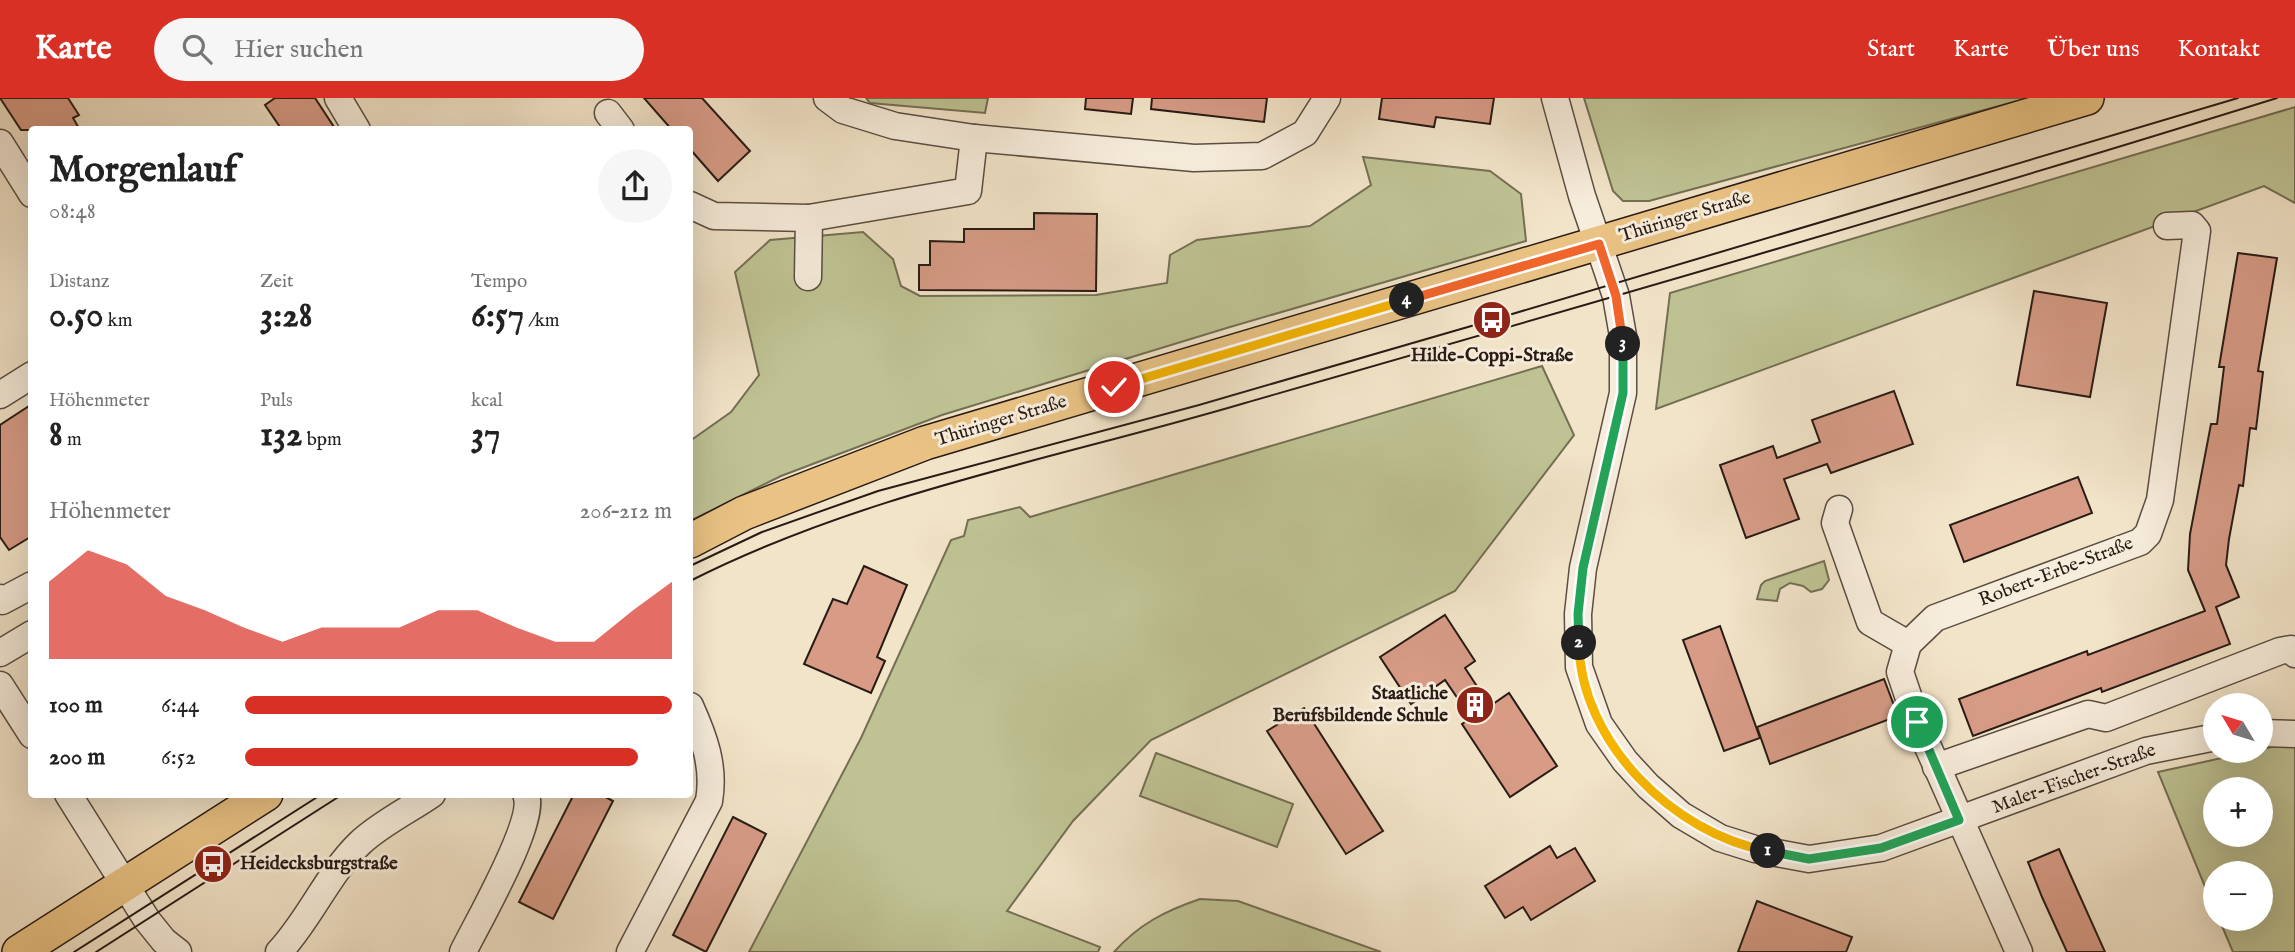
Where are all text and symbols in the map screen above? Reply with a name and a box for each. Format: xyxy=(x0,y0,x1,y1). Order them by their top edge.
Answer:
search box xyxy=(154,18,644,81)
text: Karte xyxy=(35,28,112,70)
icon: search xyxy=(178,30,216,68)
text: Hier suchen xyxy=(234,33,363,66)
text: Start xyxy=(1867,34,1915,65)
text: Karte xyxy=(1953,34,2009,65)
text: Über uns xyxy=(2047,34,2139,65)
text: Kontakt xyxy=(2177,34,2260,65)
text: Morgenlauf xyxy=(49,147,237,195)
button: share xyxy=(598,149,672,223)
street label: Thüringer Straße xyxy=(1616,186,1754,248)
text: 08:48 xyxy=(49,197,96,226)
text: Distanz xyxy=(49,270,110,294)
text: Zeit xyxy=(260,270,294,294)
text: Tempo xyxy=(471,270,527,294)
pin: 4 xyxy=(1390,282,1424,318)
text: 4 xyxy=(1402,287,1411,311)
text: 0.50 xyxy=(49,294,103,339)
text: 3:28 xyxy=(260,294,312,339)
text: 6:57 xyxy=(471,294,524,339)
bus stop icon: Hilde-Coppi-Straße xyxy=(1471,299,1513,341)
text: km xyxy=(103,309,132,333)
text: /km xyxy=(524,309,560,333)
pin: 3 xyxy=(1606,327,1640,362)
text: 3 xyxy=(1619,331,1626,355)
place label: Hilde-Coppi-Straße xyxy=(1411,344,1573,368)
pin xyxy=(1084,357,1144,417)
icon: check xyxy=(1095,368,1133,406)
text: Höhenmeter xyxy=(49,389,150,413)
text: Puls xyxy=(260,389,293,413)
text: kcal xyxy=(471,389,503,413)
street label: Thüringer Straße xyxy=(932,390,1070,452)
text: 8 xyxy=(49,413,63,458)
text: 132 xyxy=(260,413,303,458)
text: 37 xyxy=(471,413,500,458)
text: m xyxy=(63,428,82,452)
text: bpm xyxy=(303,428,342,452)
text: Höhenmeter xyxy=(49,497,171,526)
text: 206–212 m xyxy=(580,497,672,526)
street label: Robert-Erbe-Straße xyxy=(1975,531,2137,613)
pin: 2 xyxy=(1562,626,1596,660)
text: 2 xyxy=(1574,630,1583,654)
place label: Staatliche Berufsbildende Schule xyxy=(1272,682,1448,728)
building icon: Staatliche Berufsbildende Schule xyxy=(1454,684,1496,726)
text: 100 m xyxy=(49,691,103,720)
text: 6:44 xyxy=(161,691,199,720)
pin xyxy=(1887,692,1947,752)
north arrow xyxy=(2203,693,2273,763)
map controls xyxy=(2203,693,2273,931)
icon: arrive xyxy=(1898,703,1936,741)
street label: Maler-Fischer-Straße xyxy=(1989,738,2159,820)
text: 200 m xyxy=(49,743,105,772)
text: 6:52 xyxy=(161,743,196,772)
button: + xyxy=(2203,777,2273,847)
pin: 1 xyxy=(1750,834,1786,868)
text: 1 xyxy=(1764,838,1771,862)
bus stop icon: Heidecksburgstraße xyxy=(192,843,234,885)
place label: Heidecksburgstraße xyxy=(240,852,398,876)
button: − xyxy=(2203,861,2273,931)

